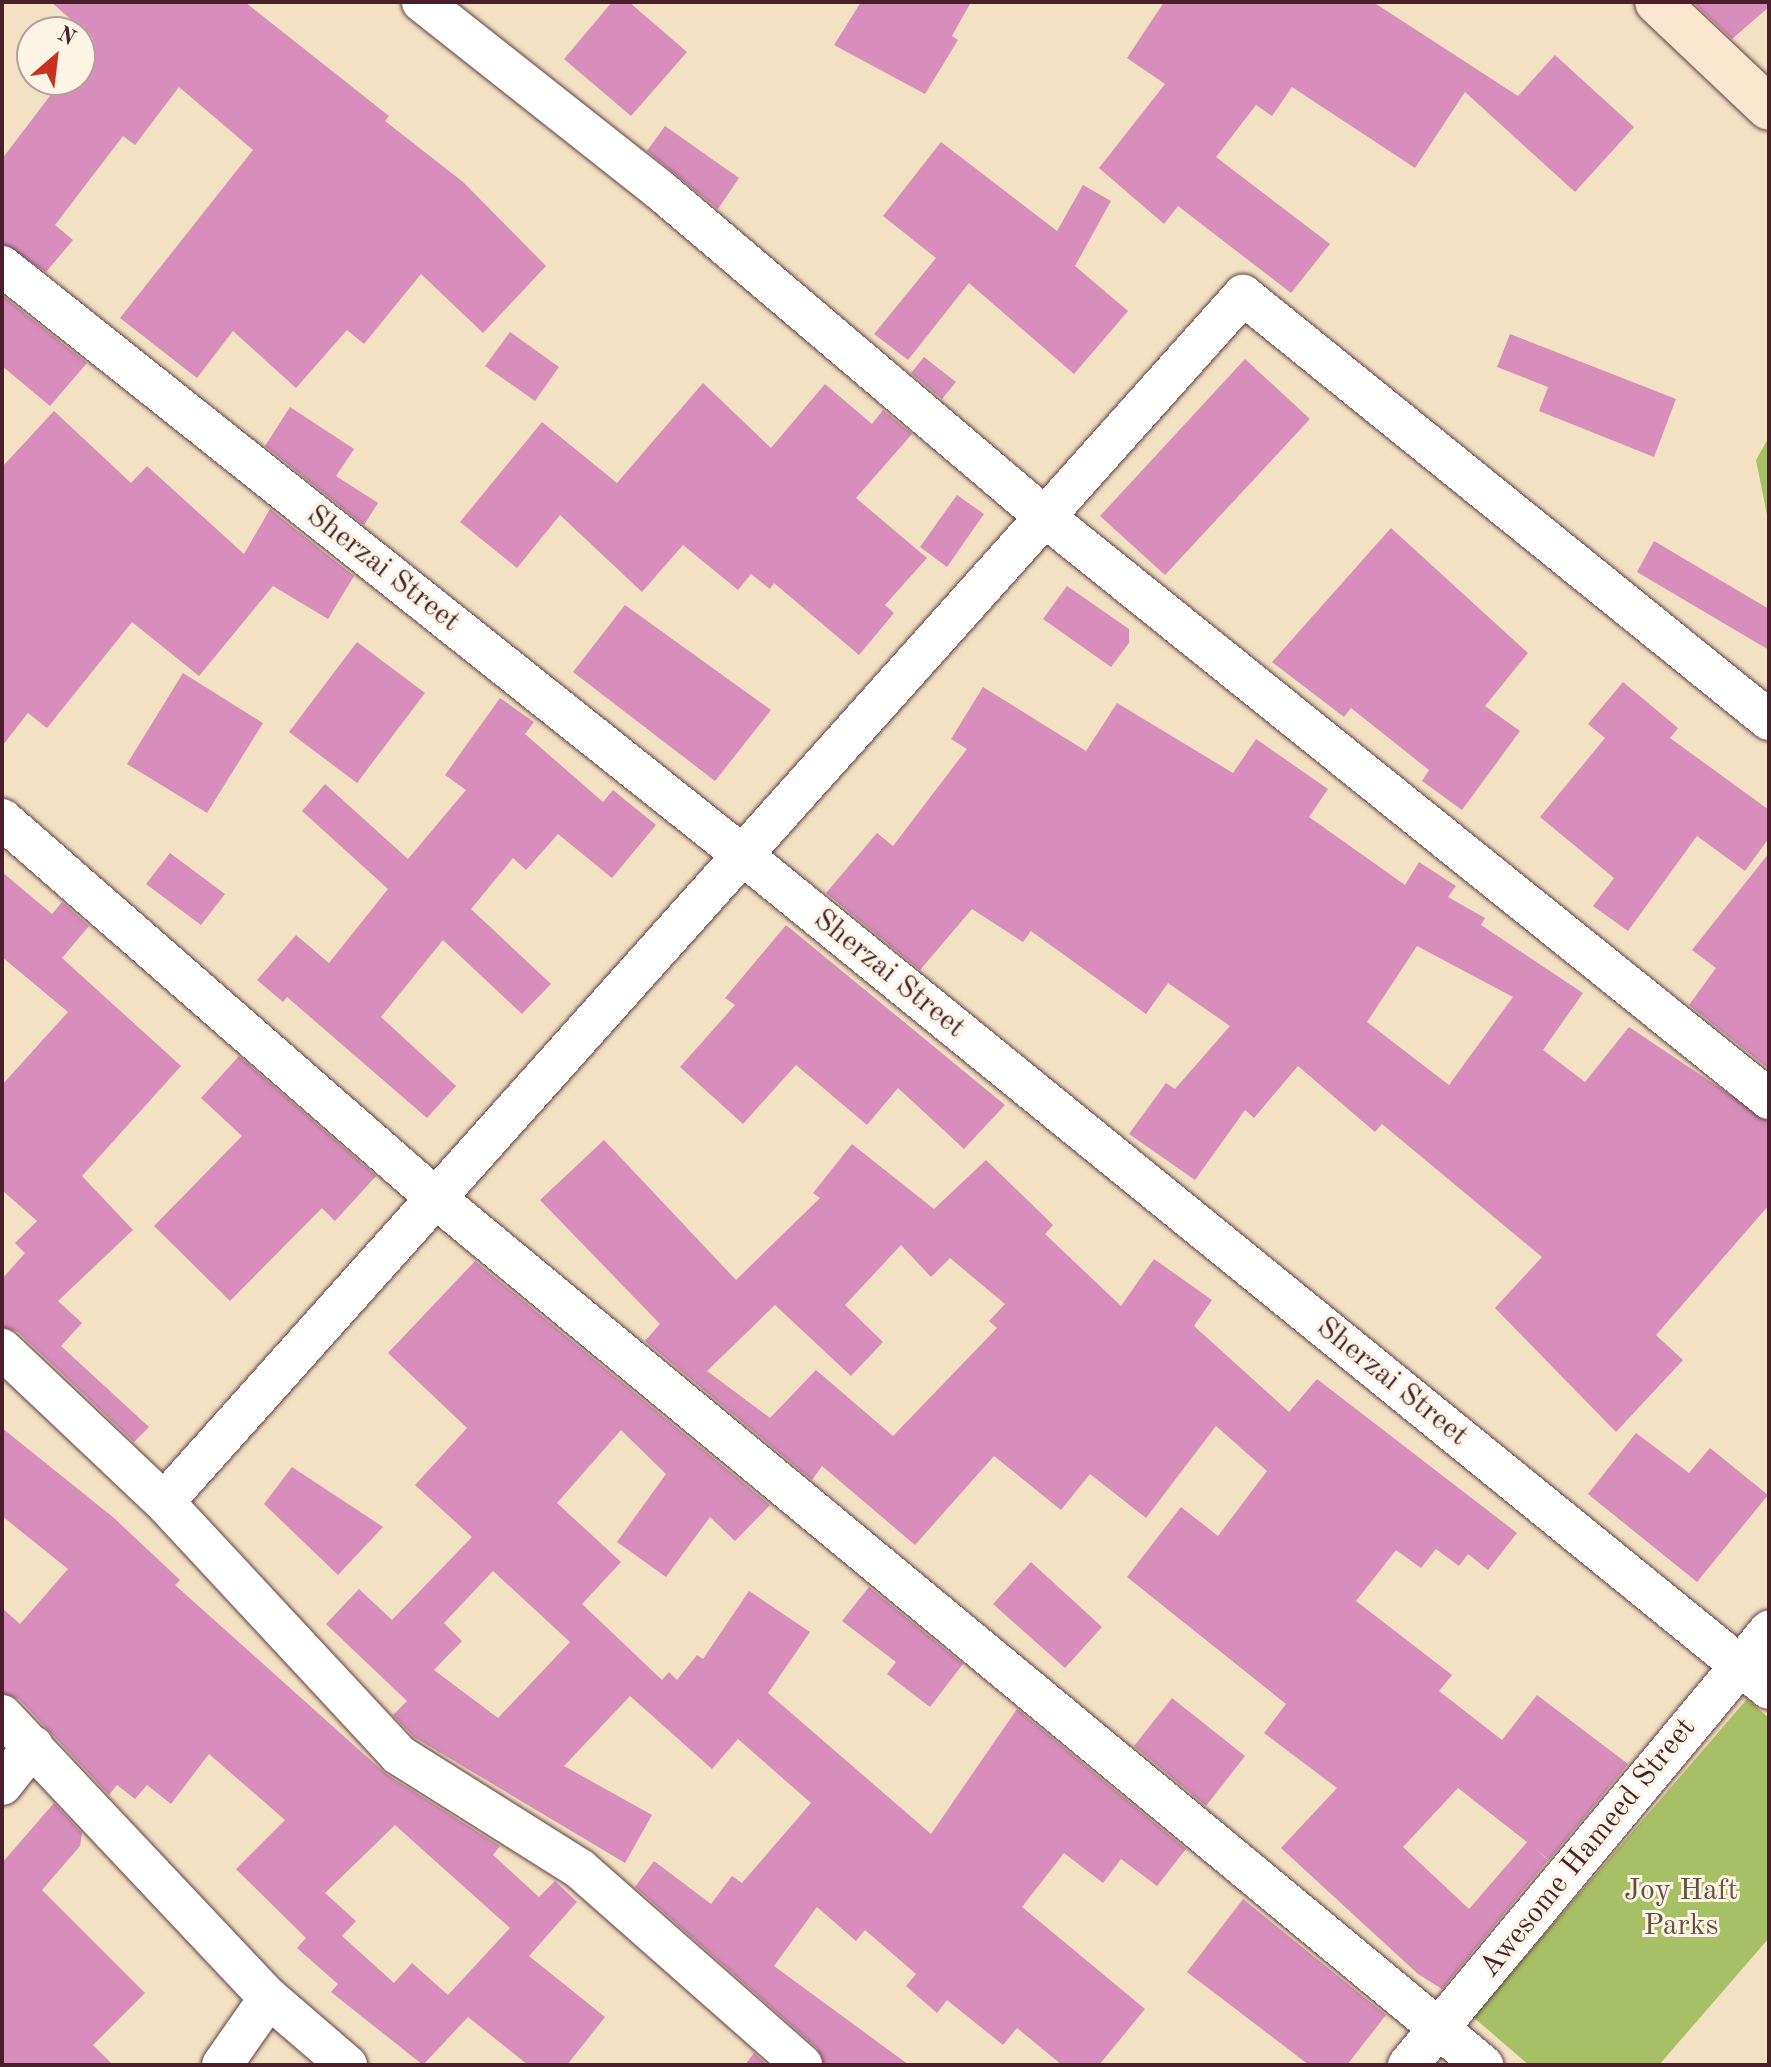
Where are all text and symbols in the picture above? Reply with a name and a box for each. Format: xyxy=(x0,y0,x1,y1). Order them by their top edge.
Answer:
north arrow xyxy=(16,16,96,96)
text: N xyxy=(54,23,79,50)
street label: Sherzai Street xyxy=(299,498,467,640)
street label: Sherzai Street xyxy=(806,902,972,1046)
street label: Sherzai Street xyxy=(1309,1310,1475,1454)
street label: Awesome Hameed Street xyxy=(1472,1711,1704,1985)
park label: Joy Haft Parks xyxy=(1624,1873,1738,1944)

